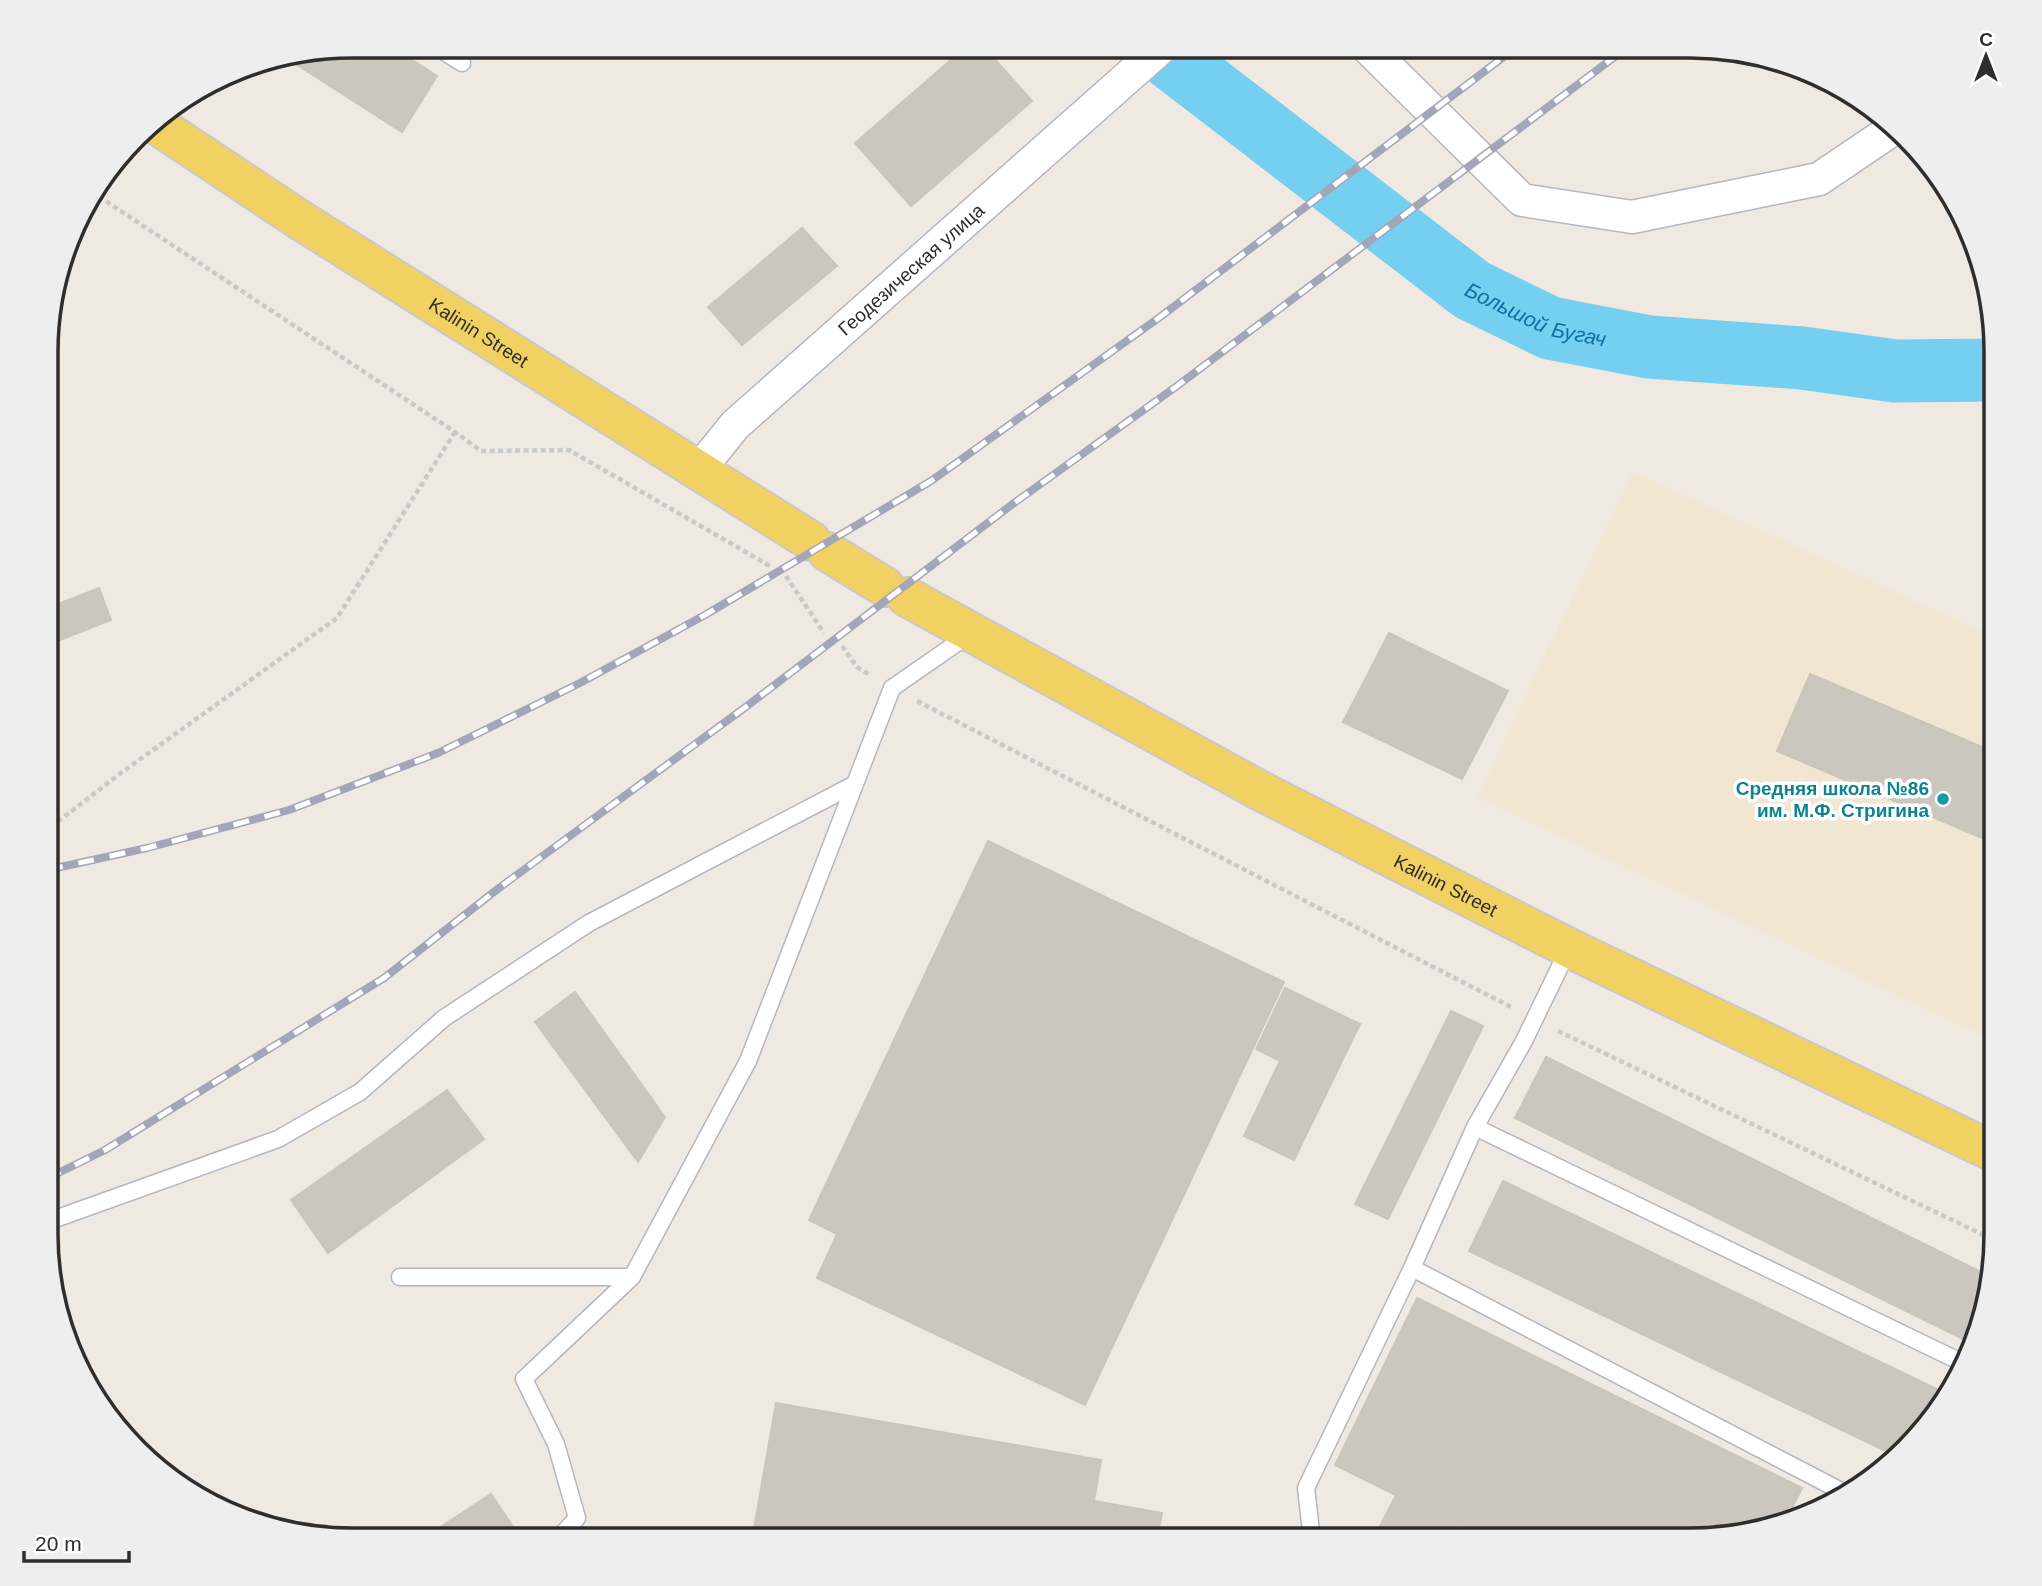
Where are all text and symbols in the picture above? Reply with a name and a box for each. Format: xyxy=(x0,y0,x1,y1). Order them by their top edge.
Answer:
north arrow xyxy=(1951,21,2021,91)
text: С xyxy=(1979,29,1993,50)
street label: Геодезическая улица xyxy=(834,199,988,339)
water label: Большой Бугач xyxy=(1462,277,1608,350)
street label: Kalinin Street xyxy=(425,293,533,372)
place label: Средняя школа №86 им. М.Ф. Стригина xyxy=(1736,778,1929,821)
marker: Средняя школа №86 им. М.Ф. Стригина xyxy=(1935,791,1951,807)
street label: Kalinin Street xyxy=(1391,850,1502,921)
scale bar xyxy=(24,1520,130,1564)
text: 20 m xyxy=(35,1532,82,1555)

